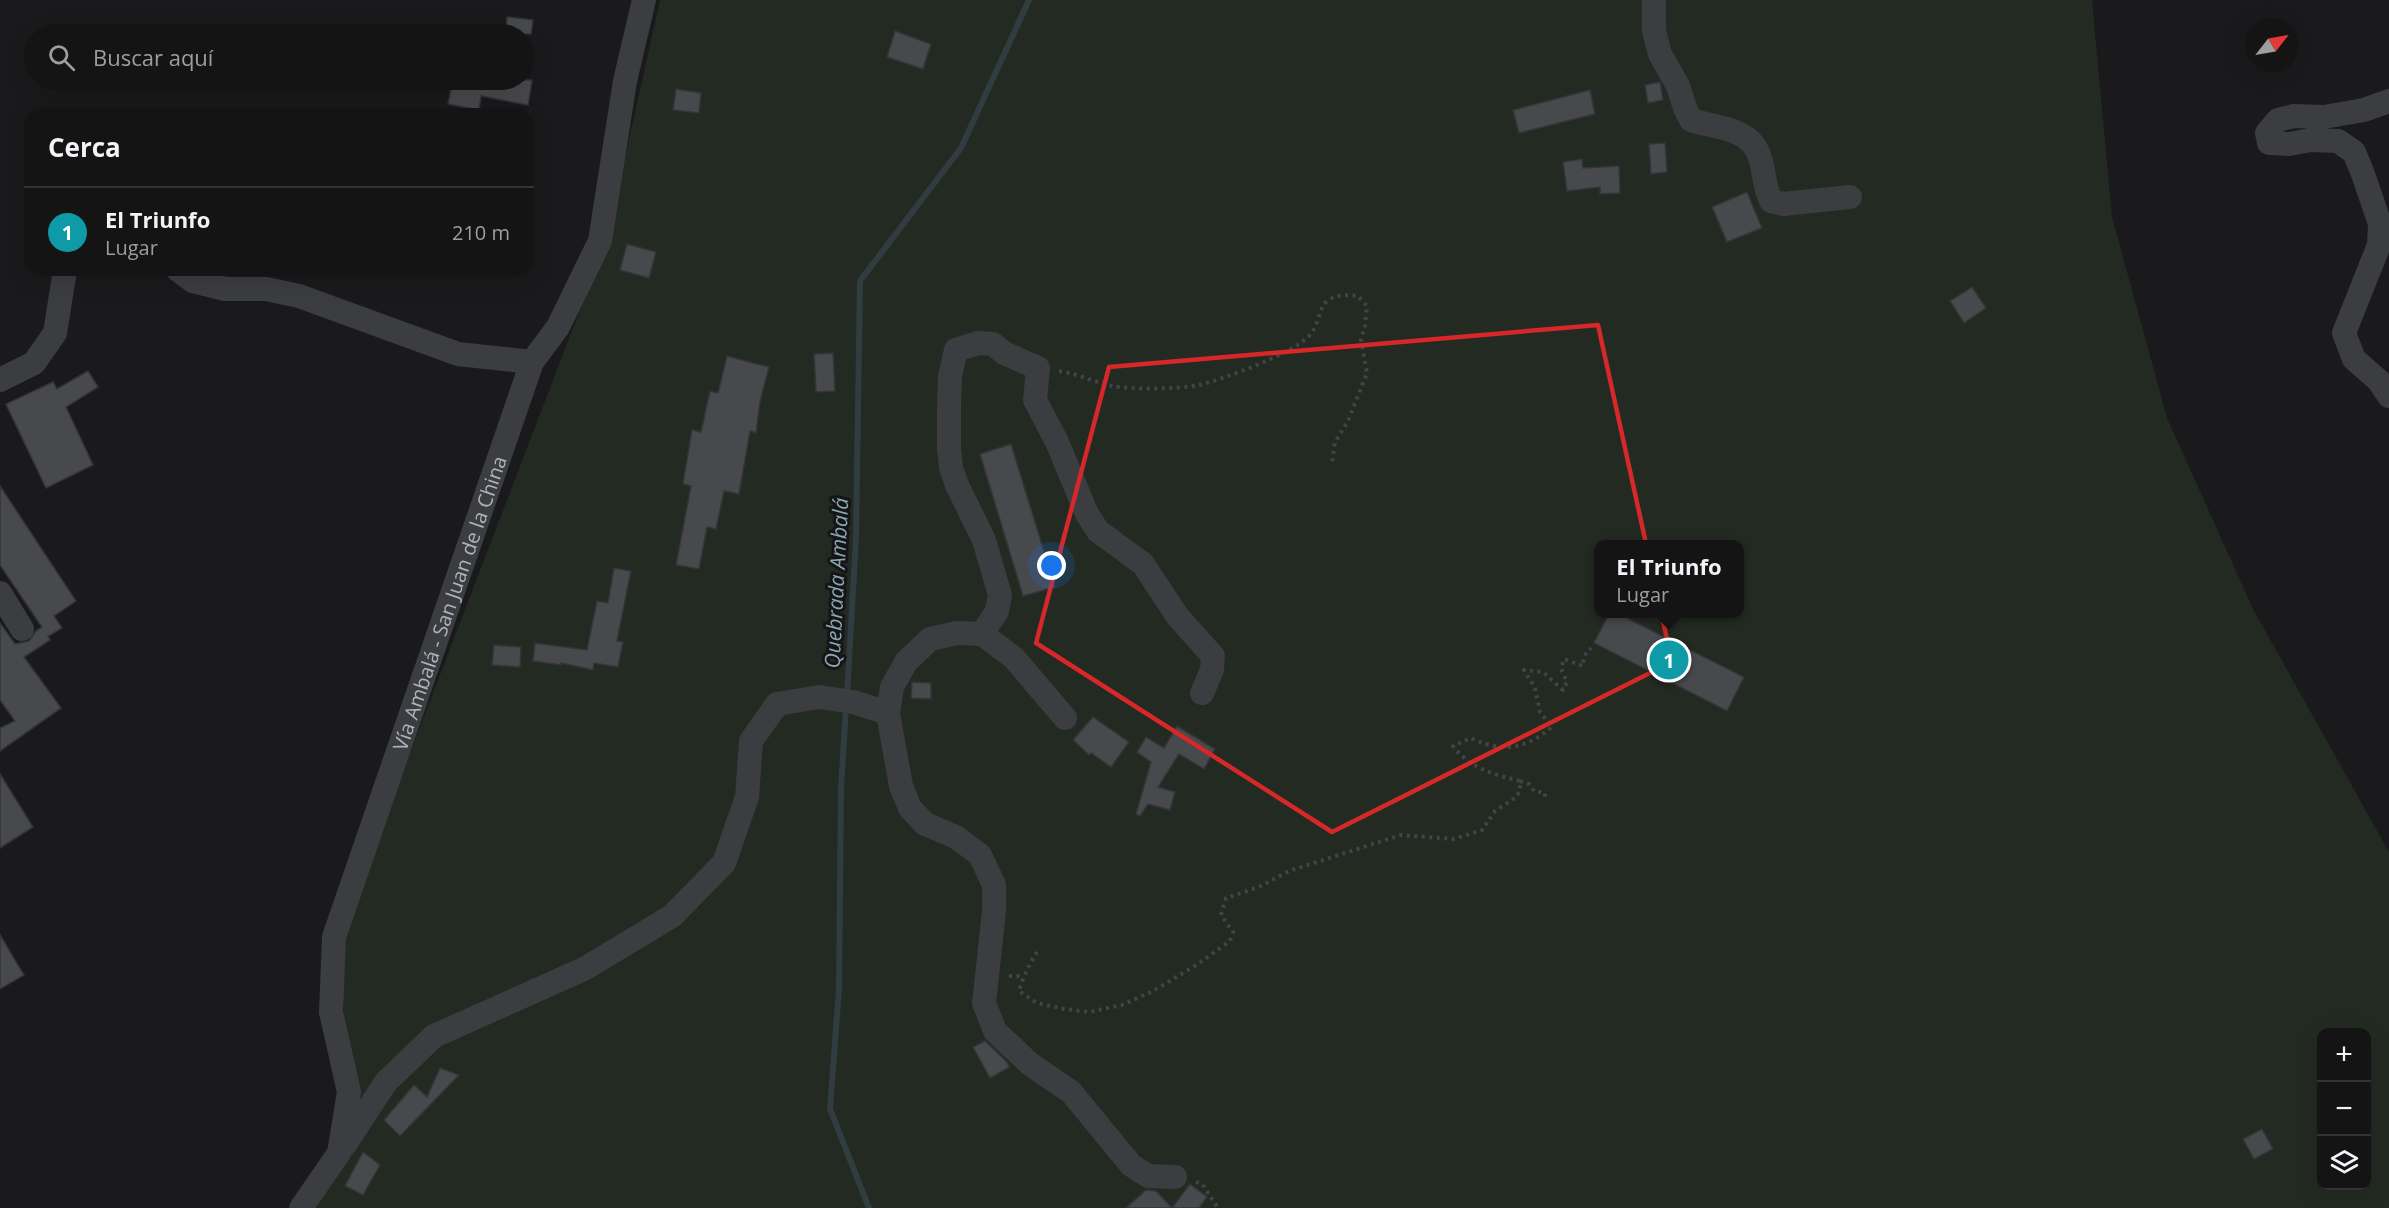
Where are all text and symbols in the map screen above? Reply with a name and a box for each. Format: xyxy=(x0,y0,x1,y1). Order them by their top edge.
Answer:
north arrow xyxy=(2245,18,2299,72)
search box xyxy=(24,24,534,90)
icon: search xyxy=(45,41,78,74)
text: Buscar aquí xyxy=(93,42,213,72)
text: Cerca xyxy=(48,129,121,165)
text: El Triunfo xyxy=(105,204,210,234)
text: 1 xyxy=(62,219,73,246)
text: 210 m xyxy=(452,219,510,246)
text: Lugar xyxy=(105,234,158,261)
street label: Vía Ambalá - San Juan de la China xyxy=(386,452,512,754)
water label: Quebrada Ambalá xyxy=(818,497,854,669)
popup xyxy=(1594,540,1744,618)
your location xyxy=(1037,551,1066,580)
text: El Triunfo xyxy=(1616,551,1722,581)
text: Lugar xyxy=(1616,581,1669,608)
pin: 1 xyxy=(1650,638,1688,682)
map controls xyxy=(2317,1028,2371,1190)
button: + xyxy=(2317,1028,2371,1082)
button: − xyxy=(2317,1082,2371,1136)
button: layers xyxy=(2317,1136,2371,1190)

